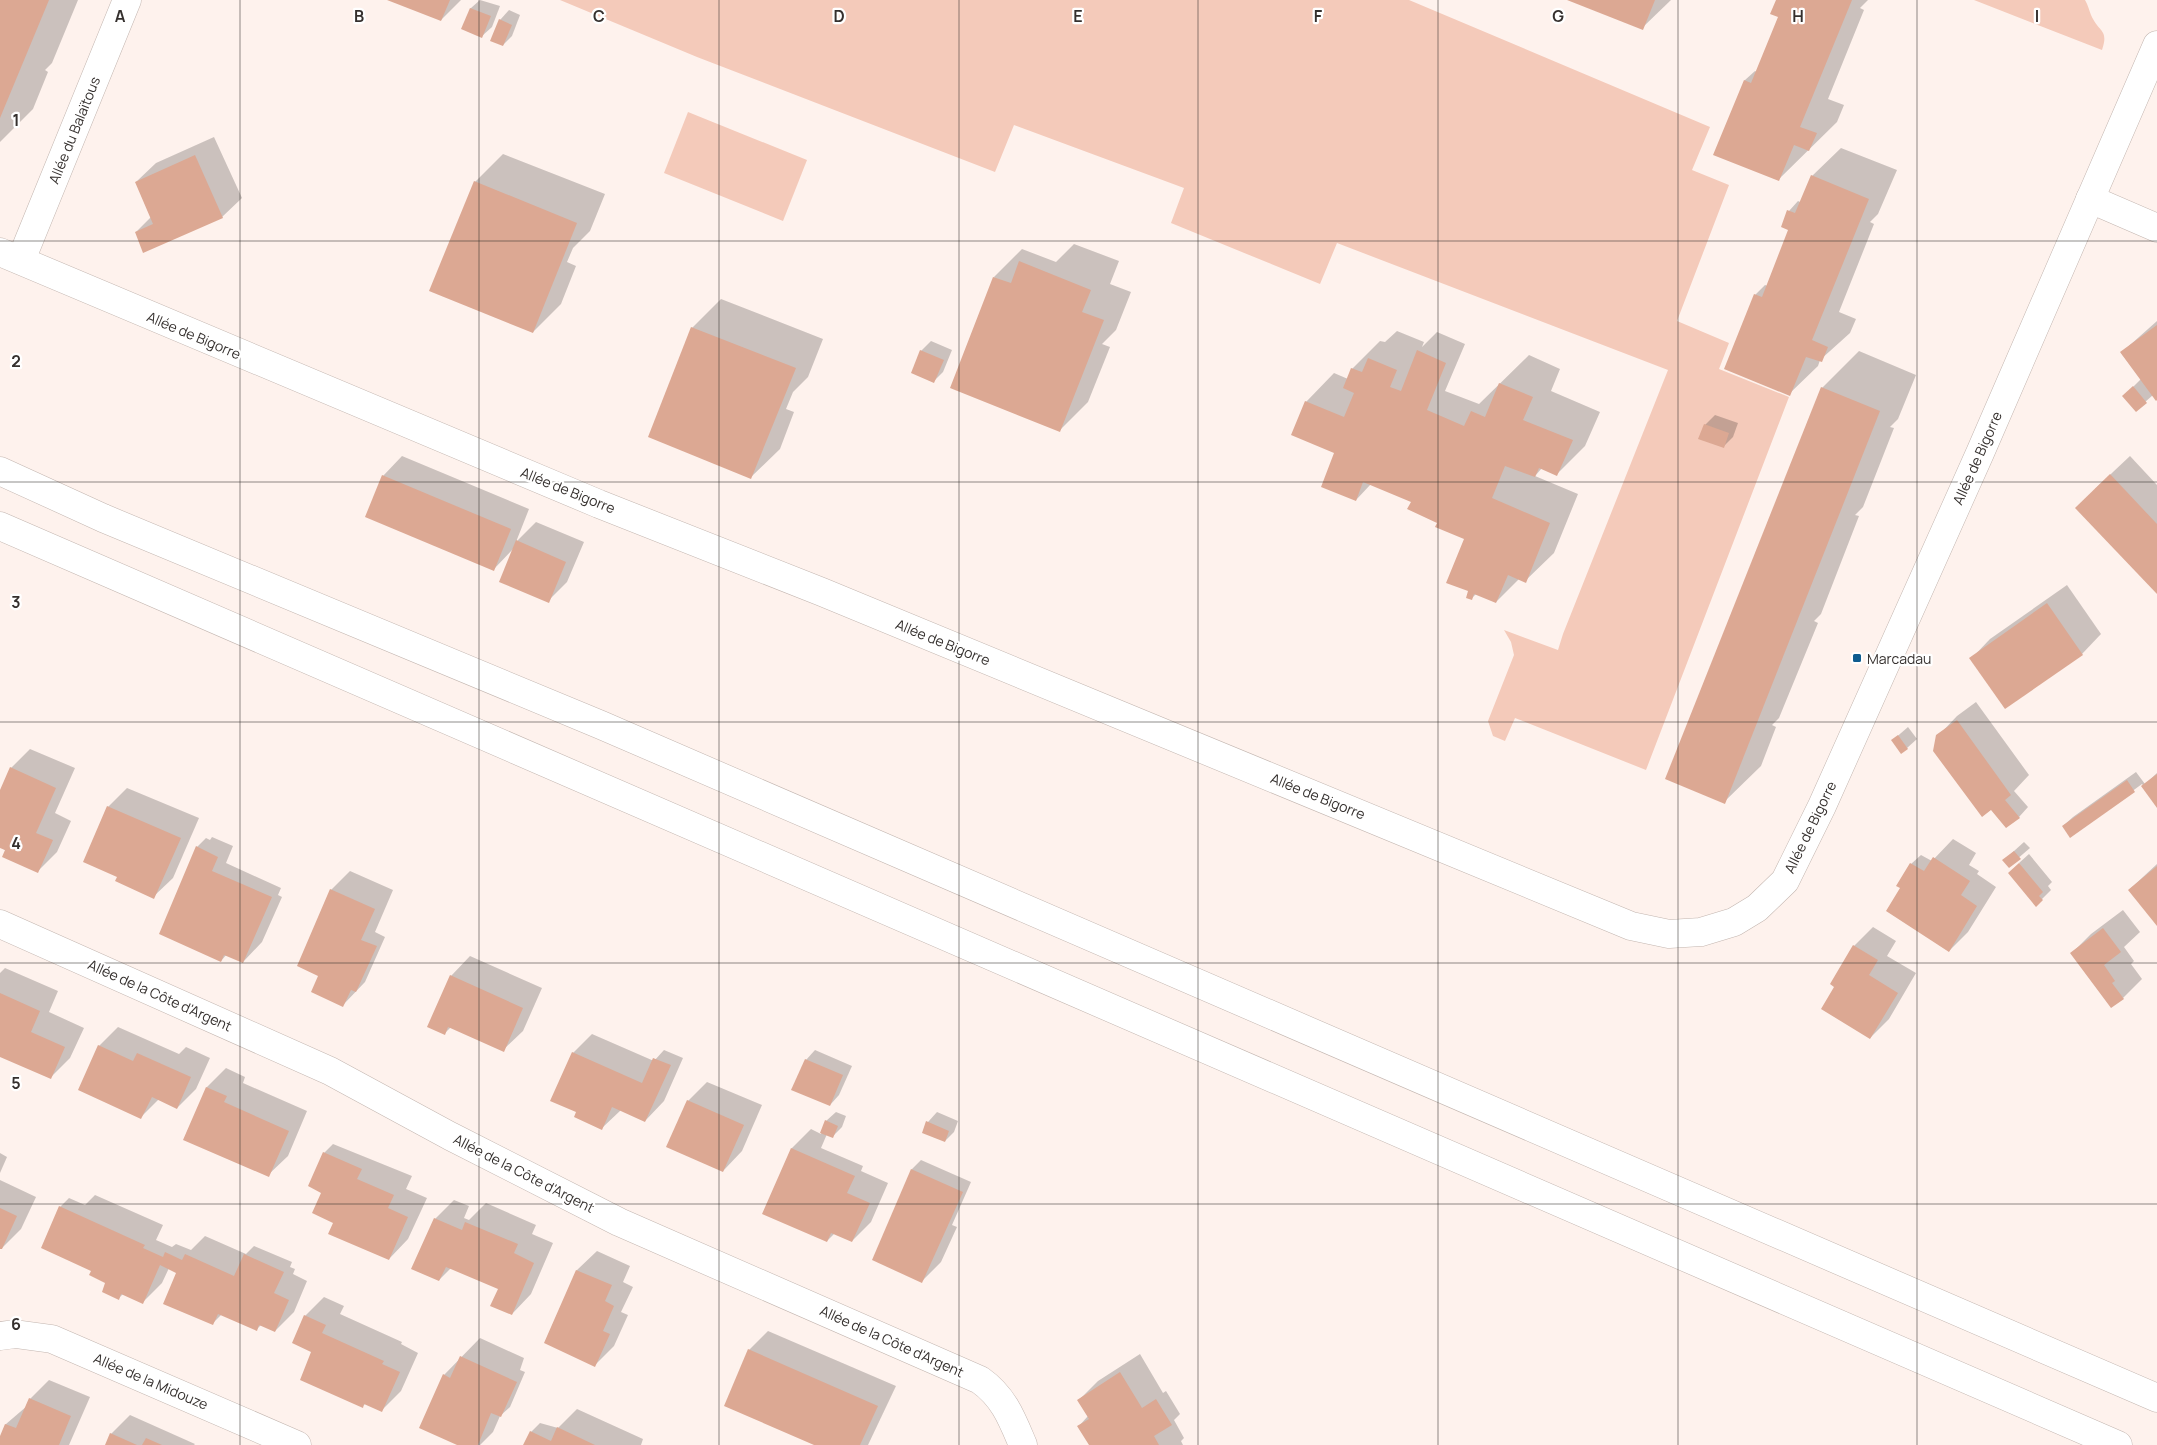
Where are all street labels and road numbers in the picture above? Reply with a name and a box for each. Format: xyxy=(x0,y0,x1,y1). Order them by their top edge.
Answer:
street label: Allée du Balaïtous xyxy=(44,74,104,186)
street label: Allée de Bigorre xyxy=(144,307,244,363)
street label: Allée de Bigorre xyxy=(1948,408,2006,508)
street label: Allée de Bigorre xyxy=(518,462,618,518)
street label: Allée de Bigorre xyxy=(893,614,993,670)
street label: Allée de Bigorre xyxy=(1268,768,1368,824)
street label: Allée de Bigorre xyxy=(1779,778,1841,876)
street label: Allée de la Côte d'Argent xyxy=(85,955,235,1036)
street label: Allée de la Côte d'Argent xyxy=(450,1129,598,1217)
street label: Allée de la Côte d'Argent xyxy=(817,1301,967,1382)
street label: Allée de la Midouze xyxy=(91,1348,211,1414)

